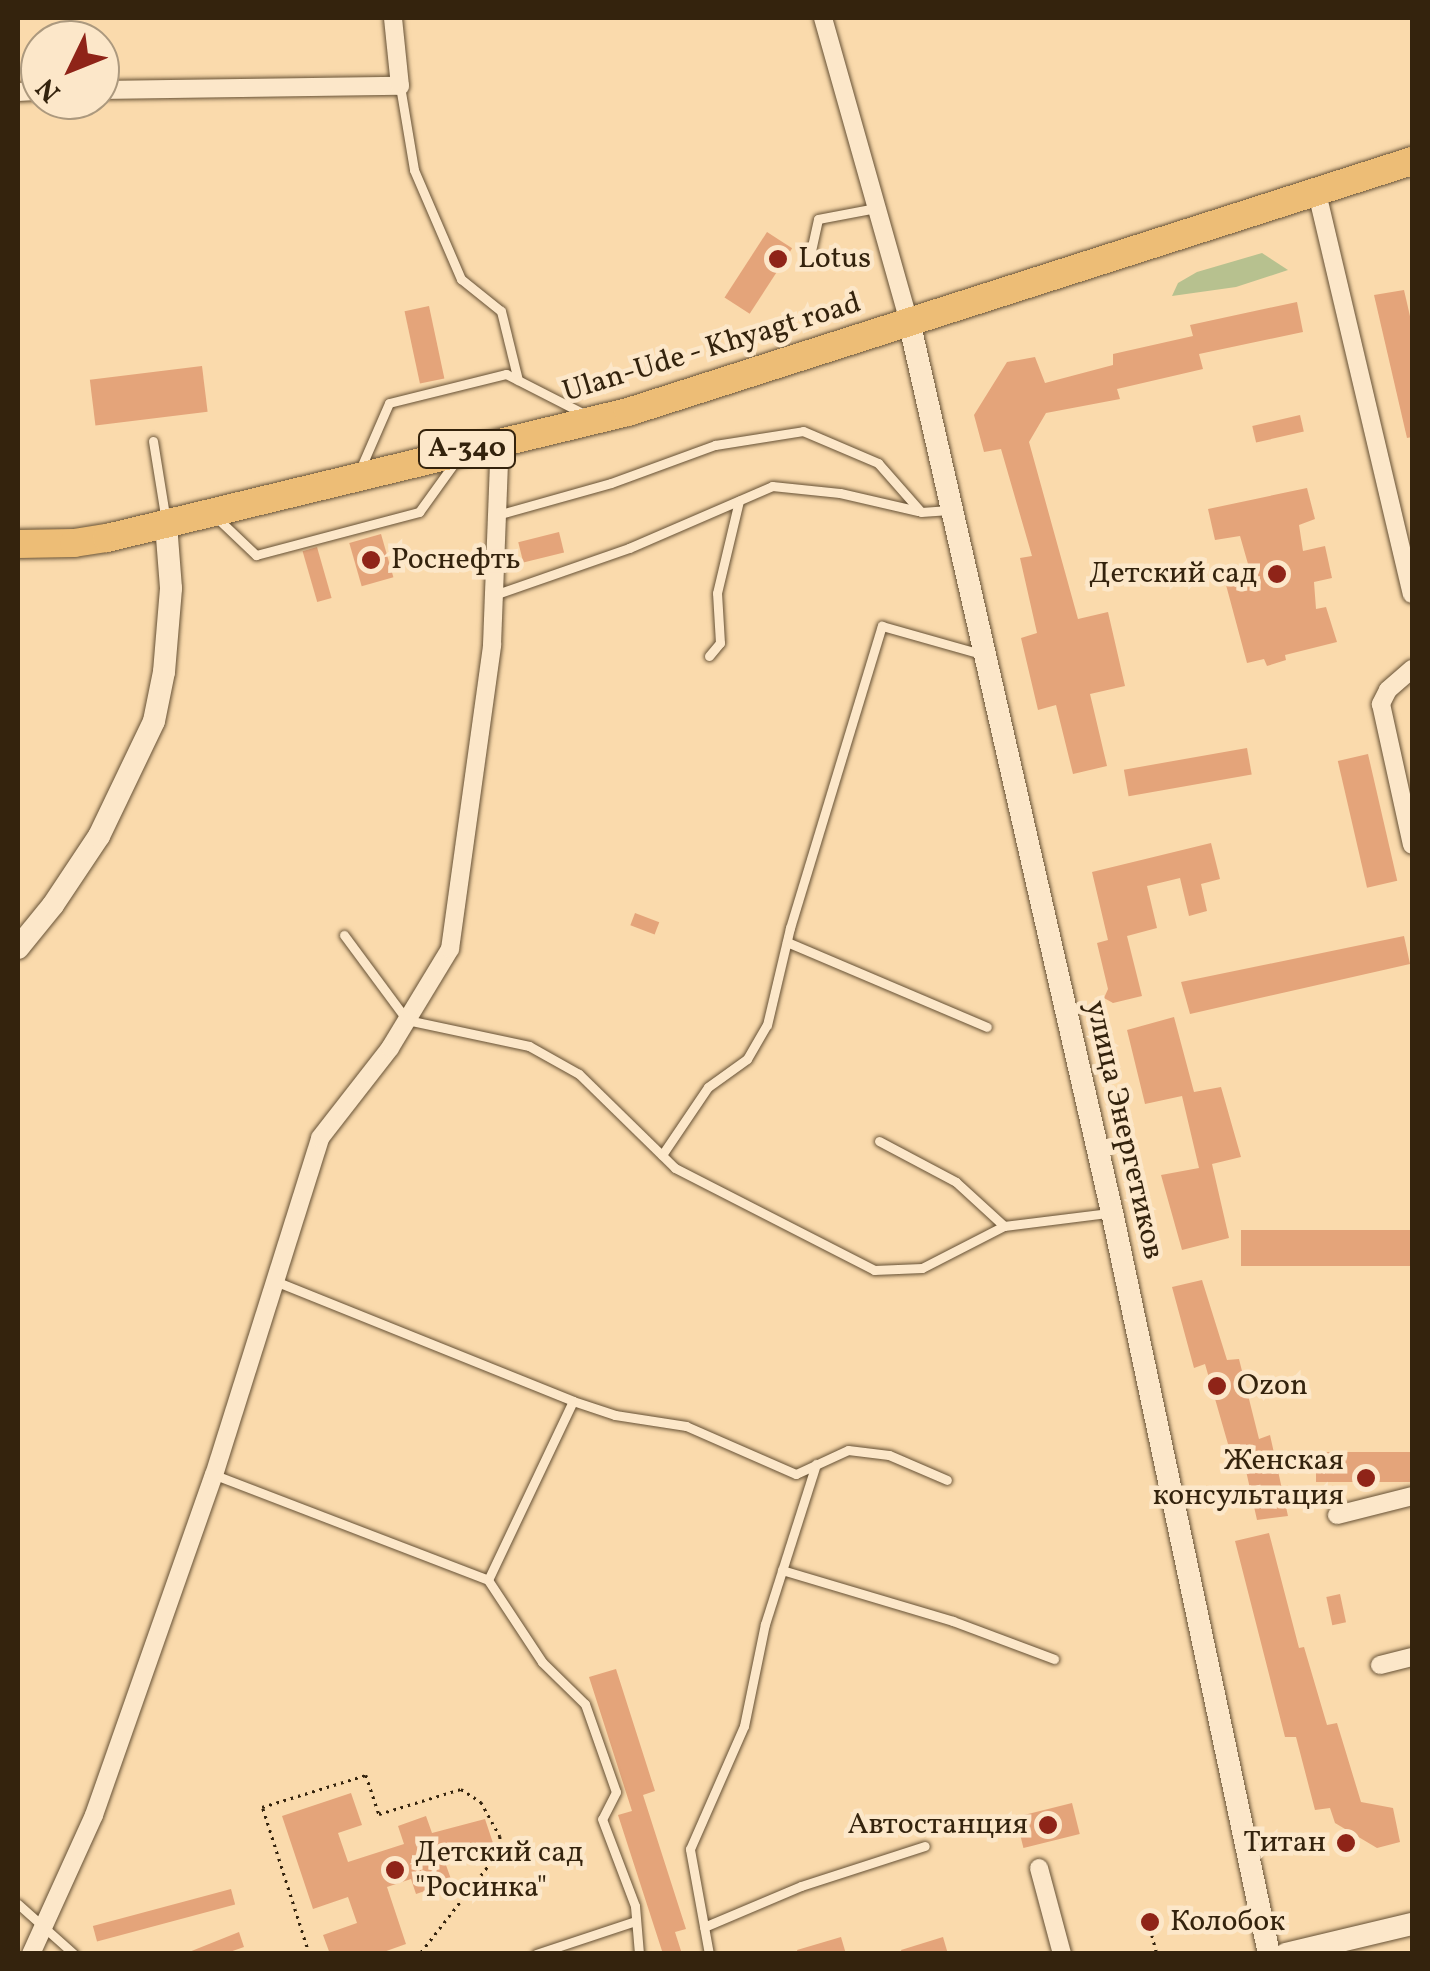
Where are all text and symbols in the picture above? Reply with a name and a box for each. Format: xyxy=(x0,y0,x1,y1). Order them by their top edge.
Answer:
north arrow xyxy=(20,20,120,120)
text: N xyxy=(28,69,70,110)
place label: Lotus xyxy=(798,241,871,277)
marker: Lotus xyxy=(767,248,789,270)
street label: Ulan-Ude - Khyagt road xyxy=(558,285,866,411)
road number: А-340 xyxy=(417,426,517,472)
place label: Роснефть xyxy=(391,542,521,578)
marker: Роснефть xyxy=(360,549,382,571)
place label: Детский сад xyxy=(1089,556,1257,592)
marker: Детский сад xyxy=(1266,563,1288,585)
street label: улица Энергетиков xyxy=(1077,997,1171,1263)
place label: Ozon xyxy=(1237,1368,1308,1404)
marker: Ozon xyxy=(1206,1375,1228,1397)
place label: Женская консультация xyxy=(1153,1443,1344,1514)
marker: Женская консультация xyxy=(1353,1465,1379,1491)
place label: Автостанция xyxy=(847,1807,1028,1843)
marker: Автостанция xyxy=(1037,1814,1059,1836)
place label: Титан xyxy=(1243,1825,1326,1861)
marker: Титан xyxy=(1335,1832,1357,1854)
place label: Детский сад "Росинка" xyxy=(415,1835,583,1906)
marker: Детский сад "Росинка" xyxy=(384,1859,406,1881)
place label: Колобок xyxy=(1170,1904,1285,1940)
marker: Колобок xyxy=(1139,1911,1161,1933)

